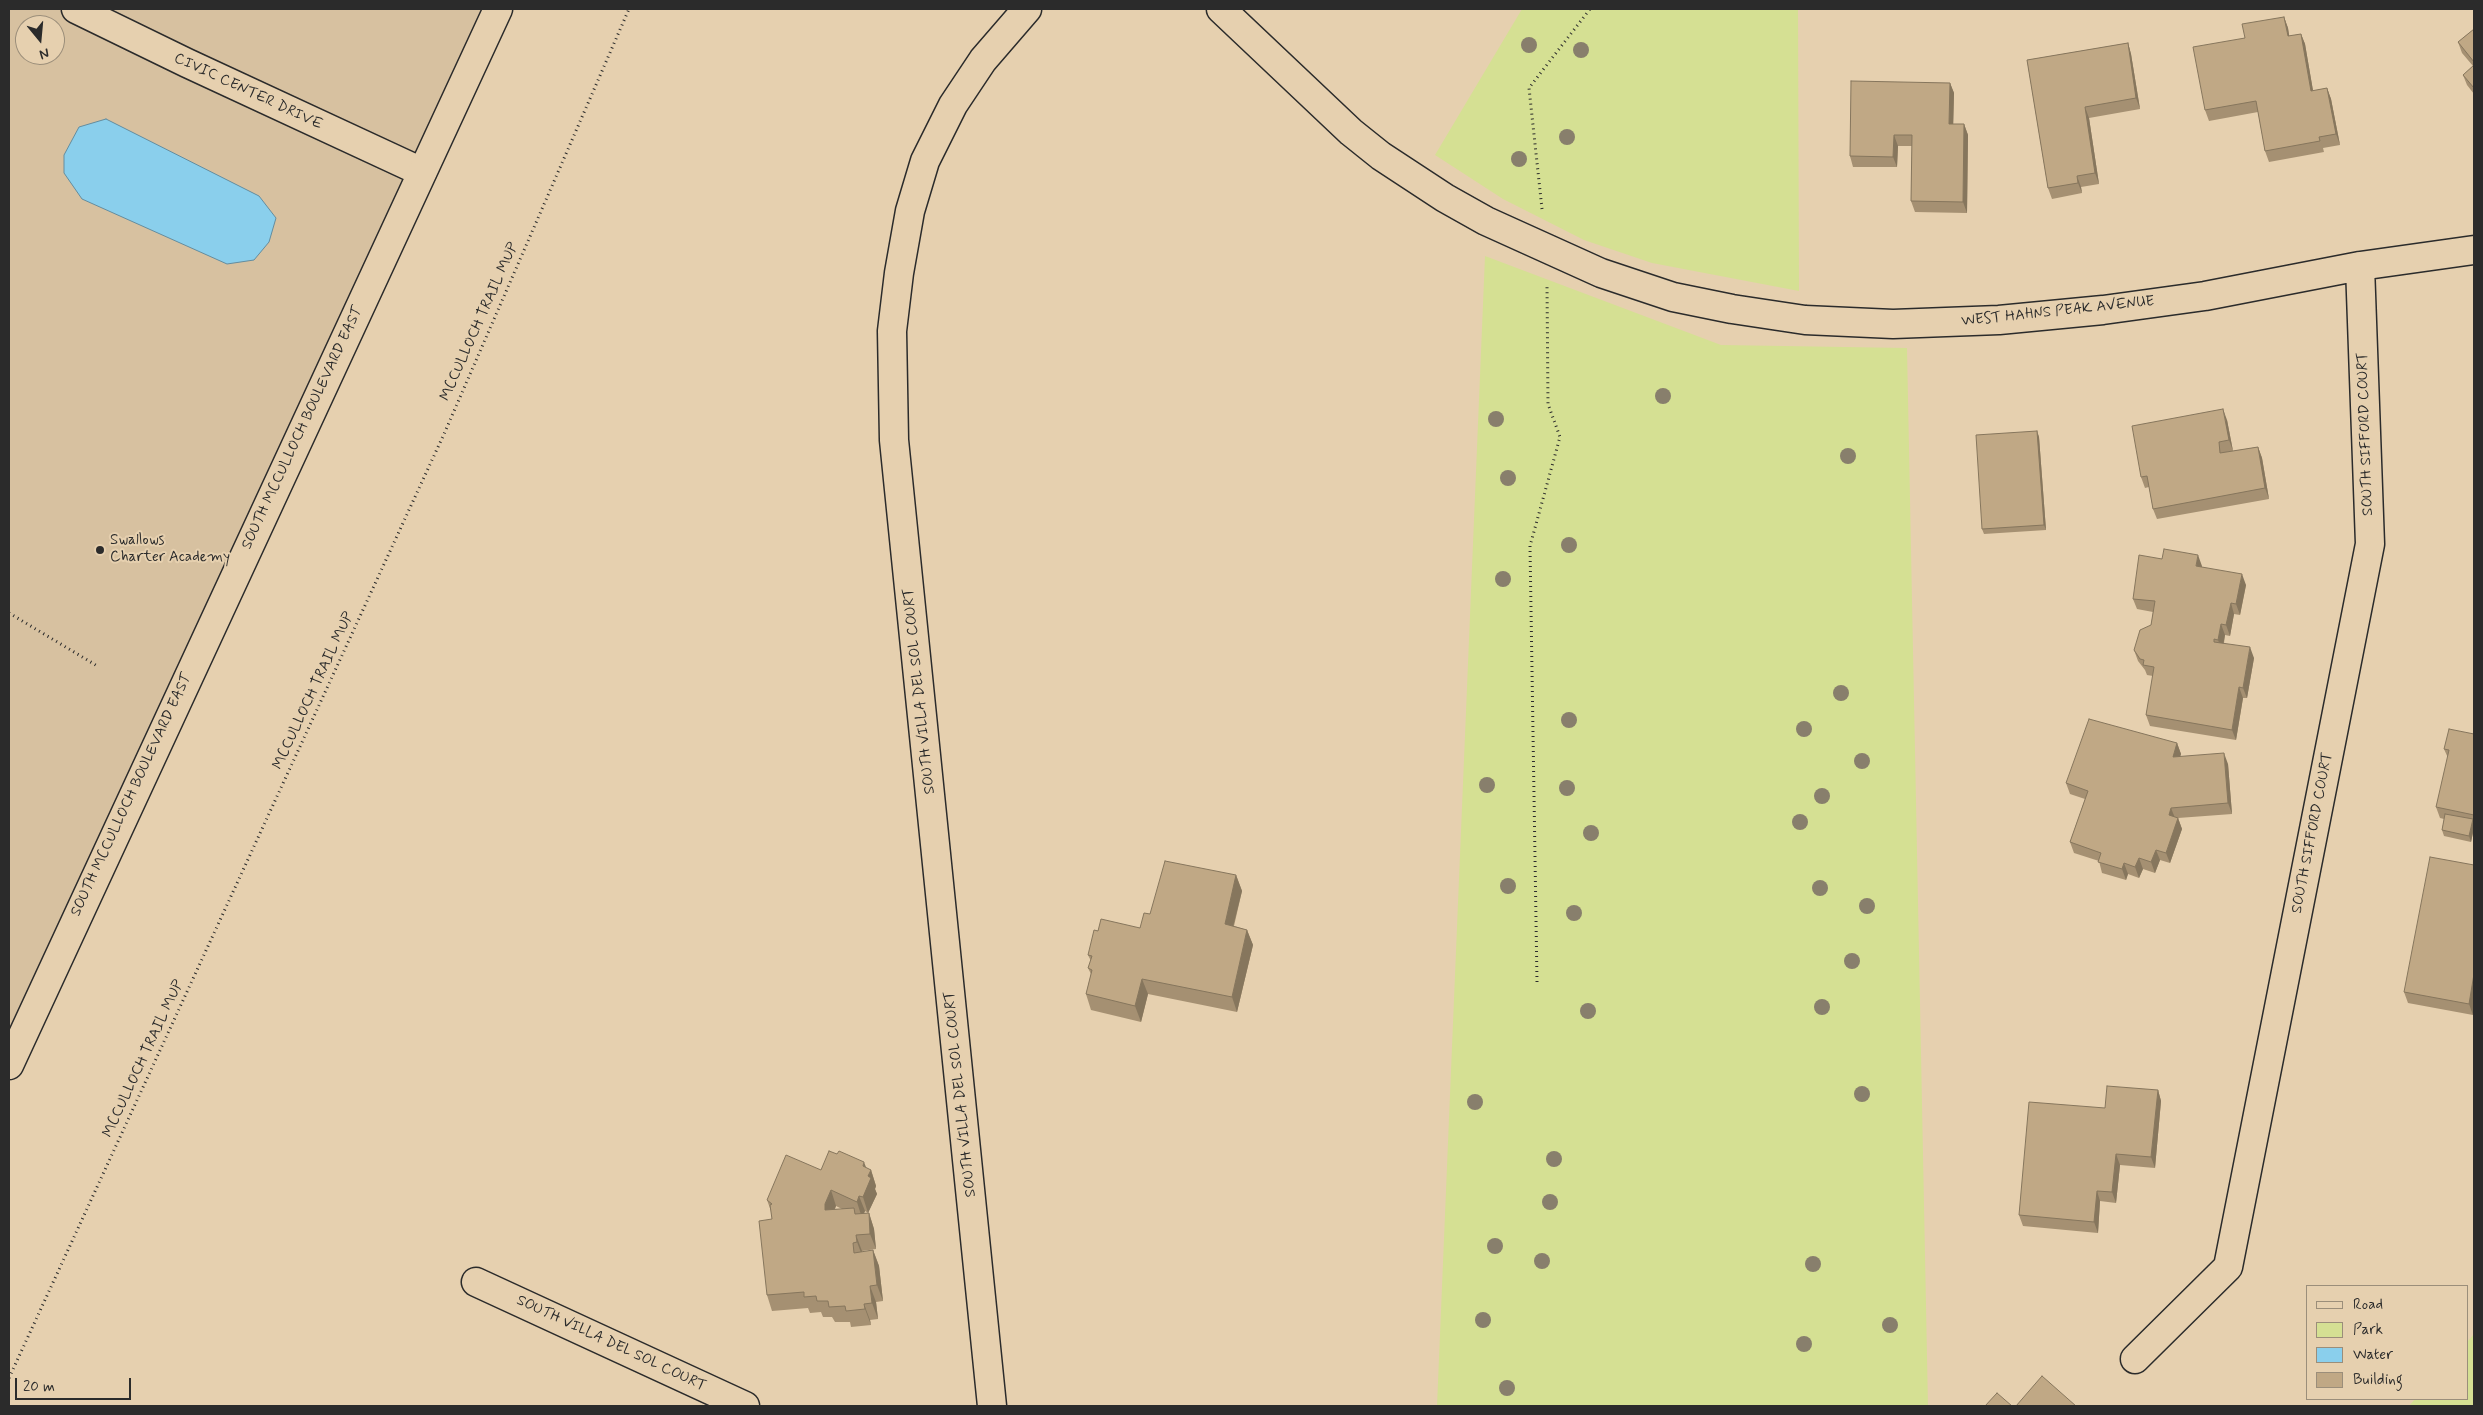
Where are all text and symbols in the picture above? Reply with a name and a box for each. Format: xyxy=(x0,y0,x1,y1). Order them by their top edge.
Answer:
north arrow xyxy=(15,15,65,65)
text: N xyxy=(37,43,51,63)
street label: CIVIC CENTER DRIVE xyxy=(171,50,325,134)
street label: MCCULLOCH TRAIL MUP xyxy=(437,240,523,404)
street label: WEST HAHNS PEAK AVENUE xyxy=(1961,293,2155,331)
street label: SOUTH MCCULLOCH BOULEVARD EAST xyxy=(239,304,367,552)
street label: SOUTH SIFFORD COURT xyxy=(2354,352,2378,516)
place label: Swallows Charter Academy xyxy=(110,532,230,567)
marker: Swallows Charter Academy xyxy=(94,544,106,556)
street label: SOUTH VILLA DEL SOL COURT xyxy=(900,587,940,795)
street label: MCCULLOCH TRAIL MUP xyxy=(270,609,358,773)
street label: SOUTH MCCULLOCH BOULEVARD EAST xyxy=(68,671,196,919)
street label: SOUTH SIFFORD COURT xyxy=(2289,751,2337,915)
street label: MCCULLOCH TRAIL MUP xyxy=(100,977,188,1141)
street label: SOUTH VILLA DEL SOL COURT xyxy=(941,990,981,1198)
legend xyxy=(2306,1285,2468,1400)
street label: SOUTH VILLA DEL SOL COURT xyxy=(513,1292,709,1396)
text: Road xyxy=(2353,1295,2383,1315)
text: Park xyxy=(2353,1320,2383,1340)
text: Water xyxy=(2353,1345,2393,1365)
scale bar xyxy=(18,1368,134,1400)
text: Building xyxy=(2353,1370,2403,1390)
text: 20 m xyxy=(23,1377,55,1397)

